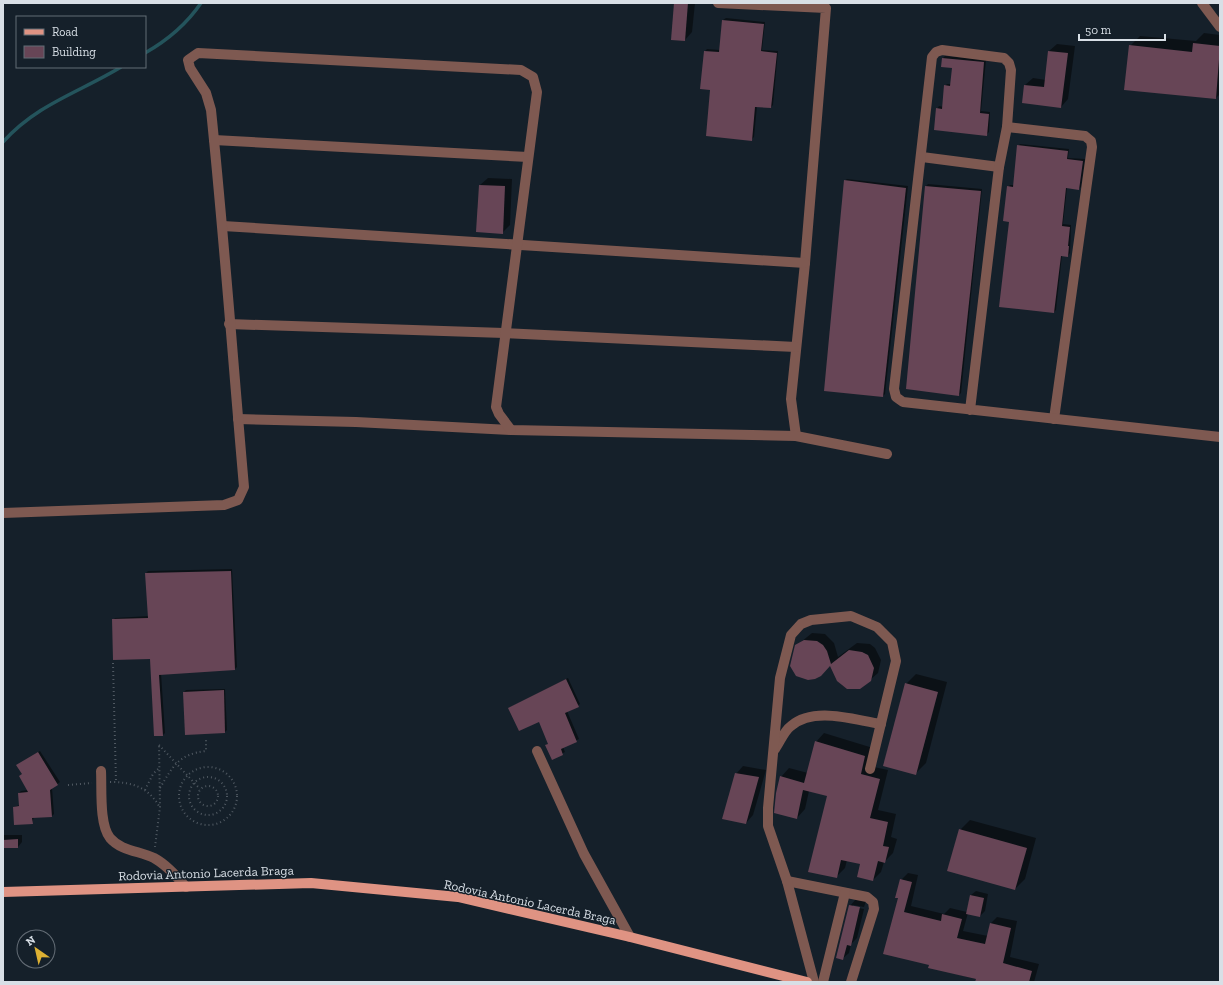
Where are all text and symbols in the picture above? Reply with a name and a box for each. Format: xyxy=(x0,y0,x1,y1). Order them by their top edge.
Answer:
legend xyxy=(16,16,146,68)
scale bar xyxy=(1079,16,1165,42)
text: 50 m xyxy=(1085,23,1112,37)
text: Road xyxy=(52,25,78,39)
text: Building xyxy=(52,45,96,59)
street label: Rodovia Antonio Lacerda Braga xyxy=(118,862,295,884)
street label: Rodovia Antonio Lacerda Braga xyxy=(443,876,618,928)
north arrow xyxy=(16,929,56,969)
text: N xyxy=(24,933,38,949)

